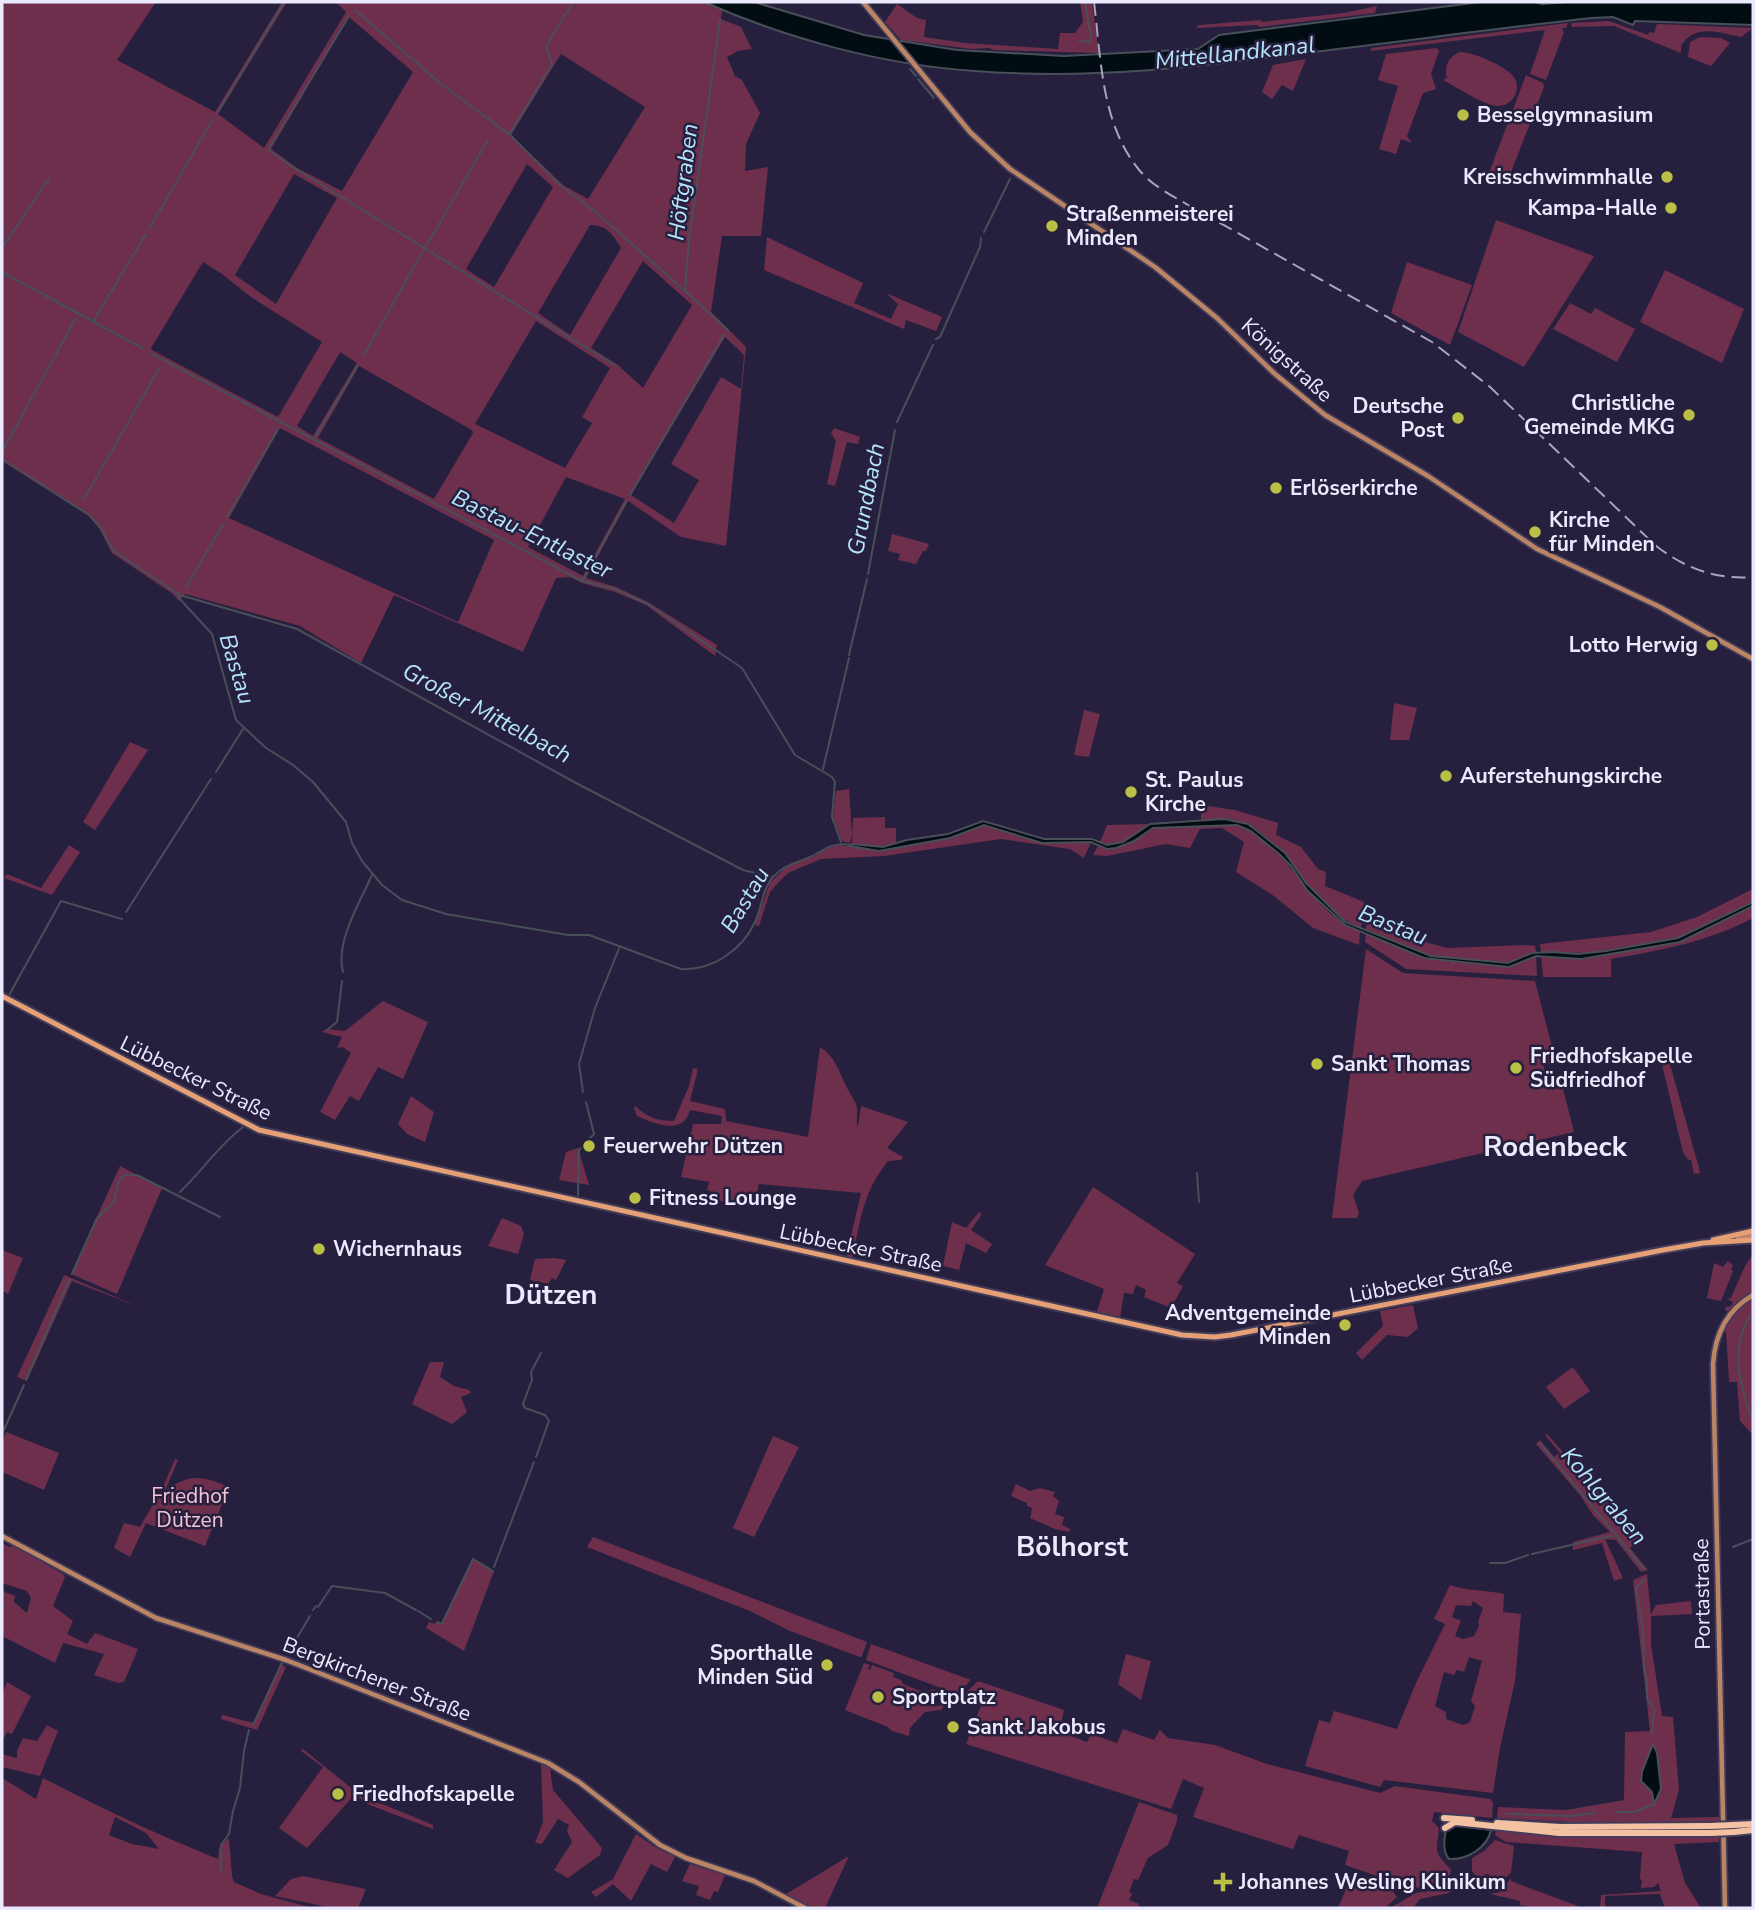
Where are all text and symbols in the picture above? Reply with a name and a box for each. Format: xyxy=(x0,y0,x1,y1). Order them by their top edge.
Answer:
water label: Mittellandkanal xyxy=(1153,29,1317,77)
place label: Besselgymnasium xyxy=(1477,101,1653,129)
marker: Besselgymnasium xyxy=(1455,107,1471,123)
water label: Höftgraben xyxy=(660,122,706,242)
place label: Kreisschwimmhalle xyxy=(1463,163,1653,191)
marker: Kreisschwimmhalle xyxy=(1659,169,1675,185)
place label: Kampa-Halle xyxy=(1528,194,1657,222)
place label: Straßenmeisterei Minden xyxy=(1066,200,1234,252)
marker: Kampa-Halle xyxy=(1663,200,1679,216)
marker: Straßenmeisterei Minden xyxy=(1044,218,1060,234)
street label: Königstraße xyxy=(1235,312,1339,408)
place label: Christliche Gemeinde MKG xyxy=(1524,389,1675,441)
place label: Deutsche Post xyxy=(1353,392,1445,444)
marker: Christliche Gemeinde MKG xyxy=(1681,407,1697,423)
marker: Deutsche Post xyxy=(1450,410,1466,426)
water label: Grundbach xyxy=(840,440,892,558)
place label: Erlöserkirche xyxy=(1290,474,1418,502)
marker: Erlöserkirche xyxy=(1268,480,1284,496)
water label: Bastau-Entlaster xyxy=(447,482,618,587)
place label: Kirche für Minden xyxy=(1549,506,1655,558)
marker: Kirche für Minden xyxy=(1527,524,1543,540)
water label: Bastau xyxy=(212,630,262,708)
place label: Lotto Herwig xyxy=(1569,631,1698,659)
marker: Lotto Herwig xyxy=(1704,637,1720,653)
water label: Großer Mittelbach xyxy=(397,655,577,771)
place label: Auferstehungskirche xyxy=(1460,762,1662,790)
place label: St. Paulus Kirche xyxy=(1145,766,1243,818)
marker: Auferstehungskirche xyxy=(1438,768,1454,784)
marker: St. Paulus Kirche xyxy=(1123,784,1139,800)
water label: Bastau xyxy=(713,861,777,939)
water label: Bastau xyxy=(1354,897,1432,953)
street label: Lübbecker Straße xyxy=(115,1029,277,1127)
place label: Friedhofskapelle Südfriedhof xyxy=(1530,1042,1693,1094)
place label: Sankt Thomas xyxy=(1331,1050,1470,1078)
marker: Sankt Thomas xyxy=(1309,1056,1325,1072)
marker: Friedhofskapelle Südfriedhof xyxy=(1508,1060,1524,1076)
district label: Rodenbeck xyxy=(1483,1128,1628,1166)
place label: Feuerwehr Dützen xyxy=(603,1132,783,1160)
marker: Feuerwehr Dützen xyxy=(581,1138,597,1154)
place label: Fitness Lounge xyxy=(649,1184,796,1212)
marker: Fitness Lounge xyxy=(627,1190,643,1206)
street label: Lübbecker Straße xyxy=(777,1217,945,1279)
place label: Wichernhaus xyxy=(333,1235,462,1263)
marker: Wichernhaus xyxy=(311,1241,327,1257)
street label: Lübbecker Straße xyxy=(1347,1250,1515,1310)
district label: Dützen xyxy=(505,1276,597,1314)
place label: Adventgemeinde Minden xyxy=(1165,1299,1331,1351)
marker: Adventgemeinde Minden xyxy=(1337,1317,1353,1333)
water label: Kohlgraben xyxy=(1554,1440,1654,1552)
park label: Friedhof Dützen xyxy=(151,1482,230,1534)
district label: Bölhorst xyxy=(1016,1528,1128,1566)
street label: Portastraße xyxy=(1687,1538,1717,1650)
street label: Bergkirchener Straße xyxy=(279,1630,475,1728)
place label: Sporthalle Minden Süd xyxy=(697,1639,813,1691)
marker: Sporthalle Minden Süd xyxy=(819,1657,835,1673)
place label: Sportplatz xyxy=(892,1683,996,1711)
marker: Sportplatz xyxy=(870,1689,886,1705)
place label: Sankt Jakobus xyxy=(967,1713,1106,1741)
marker: Sankt Jakobus xyxy=(945,1719,961,1735)
place label: Friedhofskapelle xyxy=(352,1780,515,1808)
marker: Friedhofskapelle xyxy=(330,1786,346,1802)
place label: Johannes Wesling Klinikum xyxy=(1238,1868,1506,1896)
marker: Johannes Wesling Klinikum xyxy=(1213,1872,1233,1892)

